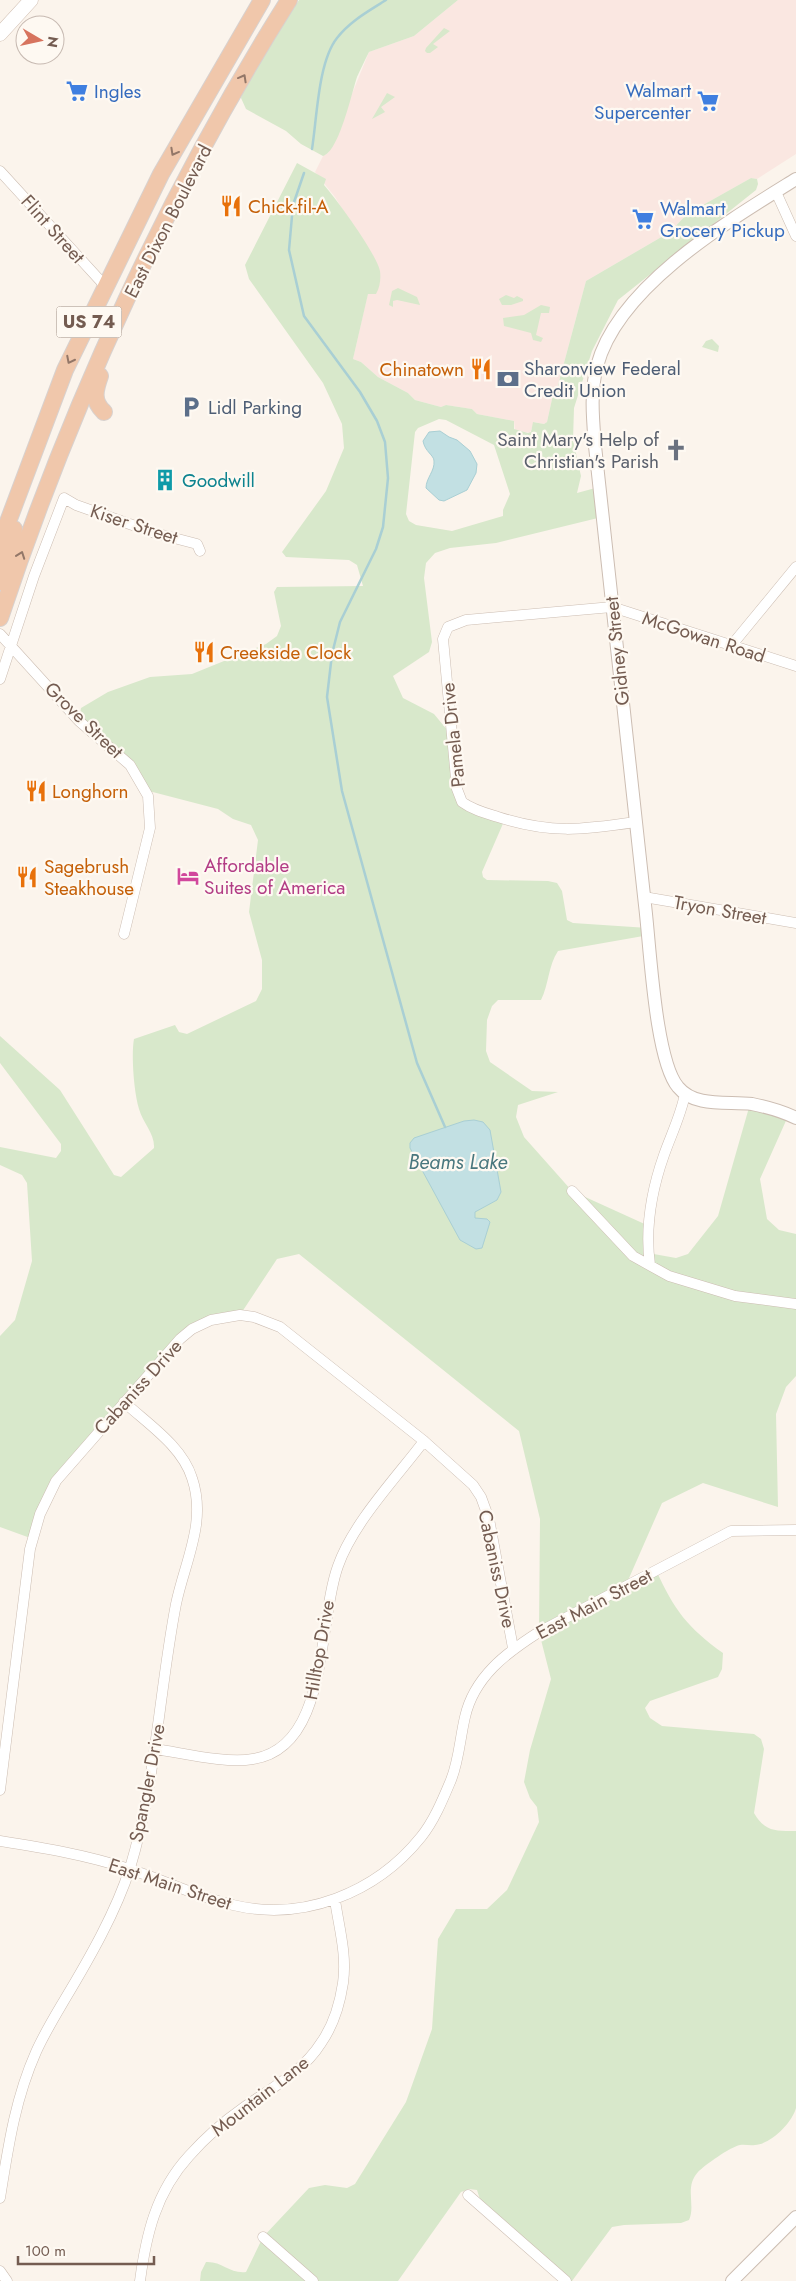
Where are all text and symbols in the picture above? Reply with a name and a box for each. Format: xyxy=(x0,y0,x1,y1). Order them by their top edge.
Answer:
north arrow xyxy=(15,15,65,65)
text: N xyxy=(42,35,64,49)
one-way arrow xyxy=(237,74,247,83)
place label: Walmart Supercenter xyxy=(594,77,691,126)
supermarket icon: Ingles xyxy=(64,78,90,104)
place label: Ingles xyxy=(94,78,142,105)
supermarket icon: Walmart Supercenter xyxy=(695,88,721,114)
street label: East Dixon Boulevard xyxy=(118,140,218,302)
one-way arrow xyxy=(170,147,180,156)
street label: Flint Street xyxy=(15,189,92,270)
restaurant icon: Chick-fil-A xyxy=(218,193,244,219)
place label: Chick-fil-A xyxy=(248,193,329,220)
place label: Walmart Grocery Pickup xyxy=(660,195,785,244)
supermarket icon: Walmart Grocery Pickup xyxy=(630,206,656,232)
road number: US 74 xyxy=(56,306,122,338)
one-way arrow xyxy=(66,355,76,364)
place label: Sharonview Federal Credit Union xyxy=(524,355,681,404)
place label: Chinatown xyxy=(379,356,464,383)
restaurant icon: Chinatown xyxy=(468,356,494,382)
bank icon: Sharonview Federal Credit Union xyxy=(495,366,521,392)
parking icon: Lidl Parking xyxy=(178,394,204,420)
place label: Lidl Parking xyxy=(208,394,302,421)
place label: Saint Mary's Help of Christian's Parish xyxy=(497,426,660,475)
church icon: Saint Mary's Help of Christian's Parish xyxy=(663,437,689,463)
building icon: Goodwill xyxy=(152,467,178,493)
place label: Goodwill xyxy=(182,467,255,494)
street label: Kiser Street xyxy=(87,497,182,551)
one-way arrow xyxy=(15,551,25,560)
street label: Gidney Street xyxy=(598,595,636,707)
street label: McGowan Road xyxy=(639,604,769,670)
restaurant icon: Creekside Clock xyxy=(191,639,217,665)
place label: Creekside Clock xyxy=(220,639,352,666)
street label: Grove Street xyxy=(39,676,130,765)
street label: Pamela Drive xyxy=(434,681,472,789)
restaurant icon: Longhorn xyxy=(23,778,49,804)
place label: Longhorn xyxy=(52,778,129,805)
place label: Affordable Suites of America xyxy=(204,852,345,901)
place label: Sagebrush Steakhouse xyxy=(44,853,134,902)
hotel icon: Affordable Suites of America xyxy=(175,863,201,889)
restaurant icon: Sagebrush Steakhouse xyxy=(14,864,40,890)
street label: Tryon Street xyxy=(671,889,769,932)
water label: Beams Lake xyxy=(409,1148,507,1177)
street label: Cabaniss Drive xyxy=(88,1333,188,1441)
street label: Cabaniss Drive xyxy=(471,1507,523,1631)
street label: East Main Street xyxy=(531,1562,657,1646)
street label: Hilltop Drive xyxy=(297,1598,341,1702)
street label: Spangler Drive xyxy=(122,1721,172,1844)
street label: East Main Street xyxy=(105,1851,235,1917)
street label: Mountain Lane xyxy=(205,2049,315,2143)
scale bar xyxy=(18,2234,154,2266)
text: 100 m xyxy=(25,2240,66,2262)

